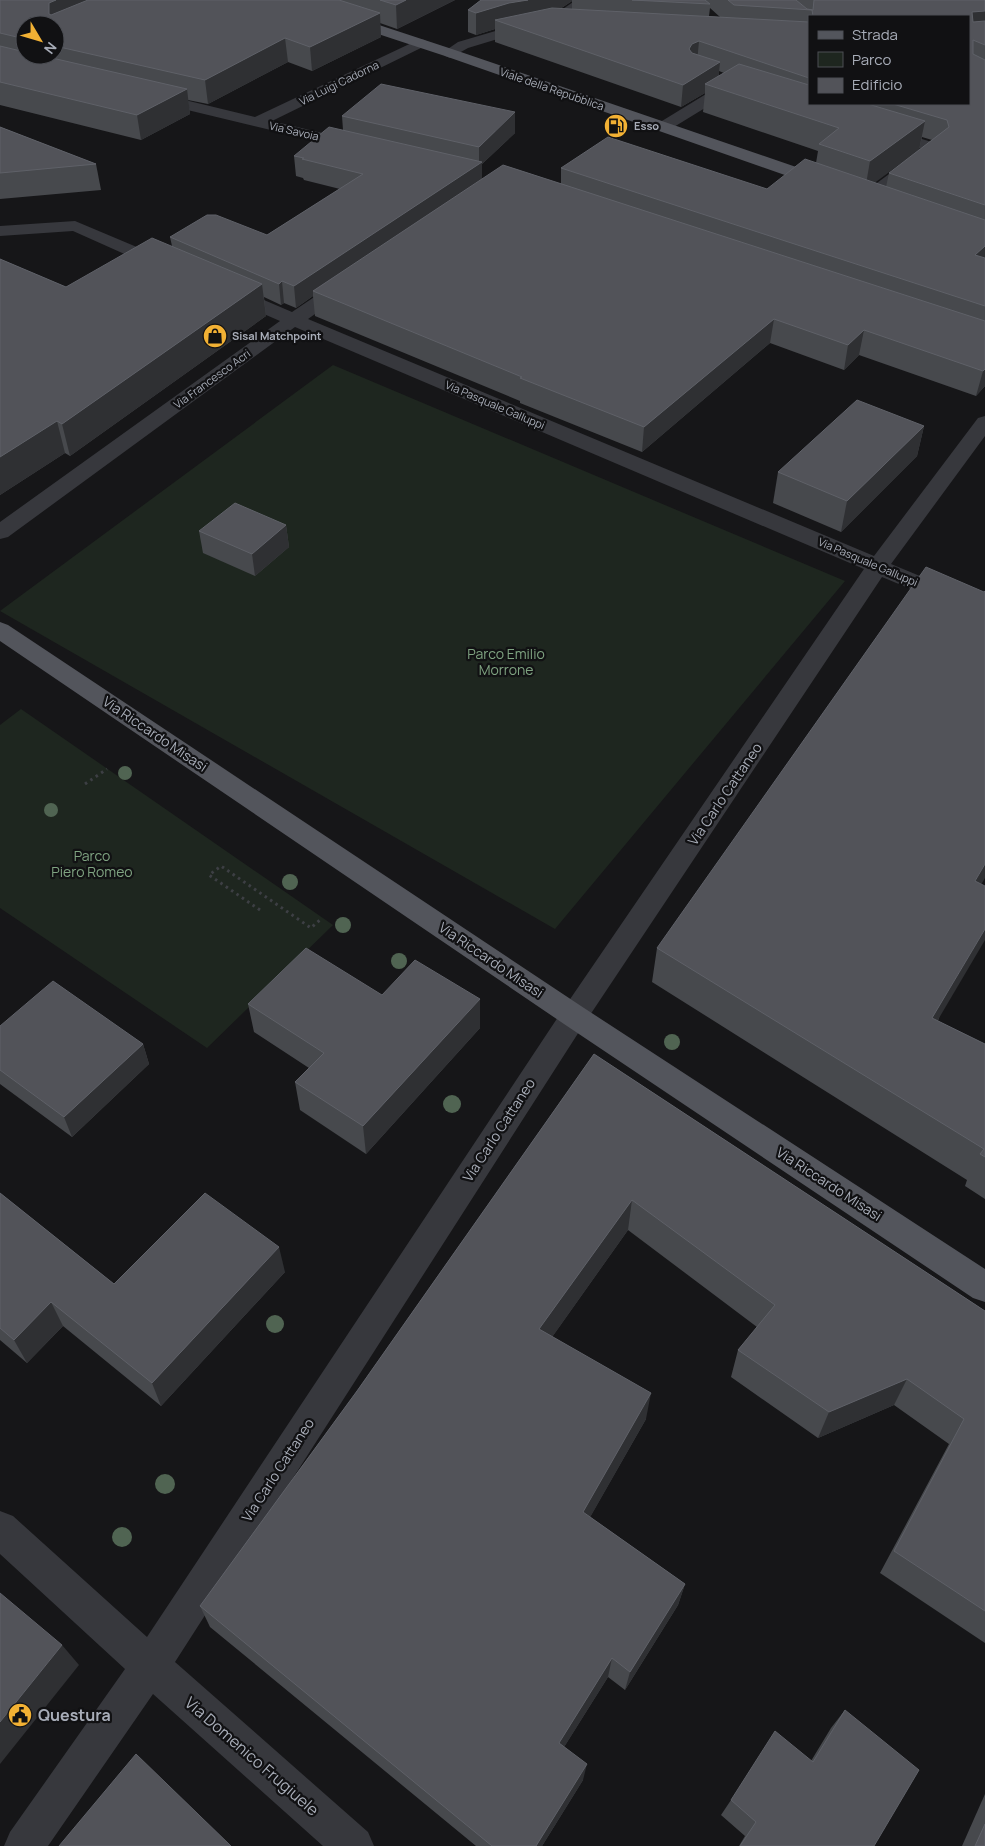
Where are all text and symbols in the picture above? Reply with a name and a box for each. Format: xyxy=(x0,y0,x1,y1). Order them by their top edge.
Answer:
north arrow xyxy=(15,15,65,65)
legend xyxy=(808,15,970,105)
text: Strada xyxy=(852,24,898,45)
text: N xyxy=(40,38,61,58)
text: Parco xyxy=(852,49,891,70)
street label: Via Luigi Cadorna xyxy=(296,57,381,108)
street label: Viale della Repubblica xyxy=(498,64,606,113)
text: Edificio xyxy=(852,74,903,95)
fuel station icon: Esso xyxy=(603,113,629,139)
street label: Via Savoia xyxy=(268,118,320,144)
place label: Esso xyxy=(634,118,659,133)
shop icon: Sisal Matchpoint xyxy=(202,323,228,349)
place label: Sisal Matchpoint xyxy=(232,328,322,343)
street label: Via Francesco Acri xyxy=(170,346,253,412)
street label: Via Pasquale Galluppi xyxy=(443,377,547,432)
street label: Via Pasquale Galluppi xyxy=(816,534,920,589)
park label: Parco Emilio Morrone xyxy=(467,644,545,679)
street label: Via Riccardo Misasi xyxy=(99,692,211,776)
street label: Via Carlo Cattaneo xyxy=(683,739,766,849)
park label: Parco Piero Romeo xyxy=(51,846,133,881)
street label: Via Riccardo Misasi xyxy=(435,918,547,1002)
street label: Via Carlo Cattaneo xyxy=(458,1074,539,1185)
street label: Via Riccardo Misasi xyxy=(773,1142,886,1225)
street label: Via Carlo Cattaneo xyxy=(237,1414,318,1525)
street label: Via Domenico Frugiuele xyxy=(180,1692,324,1820)
public building icon: Questura xyxy=(7,1702,33,1728)
place label: Questura xyxy=(38,1704,111,1726)

